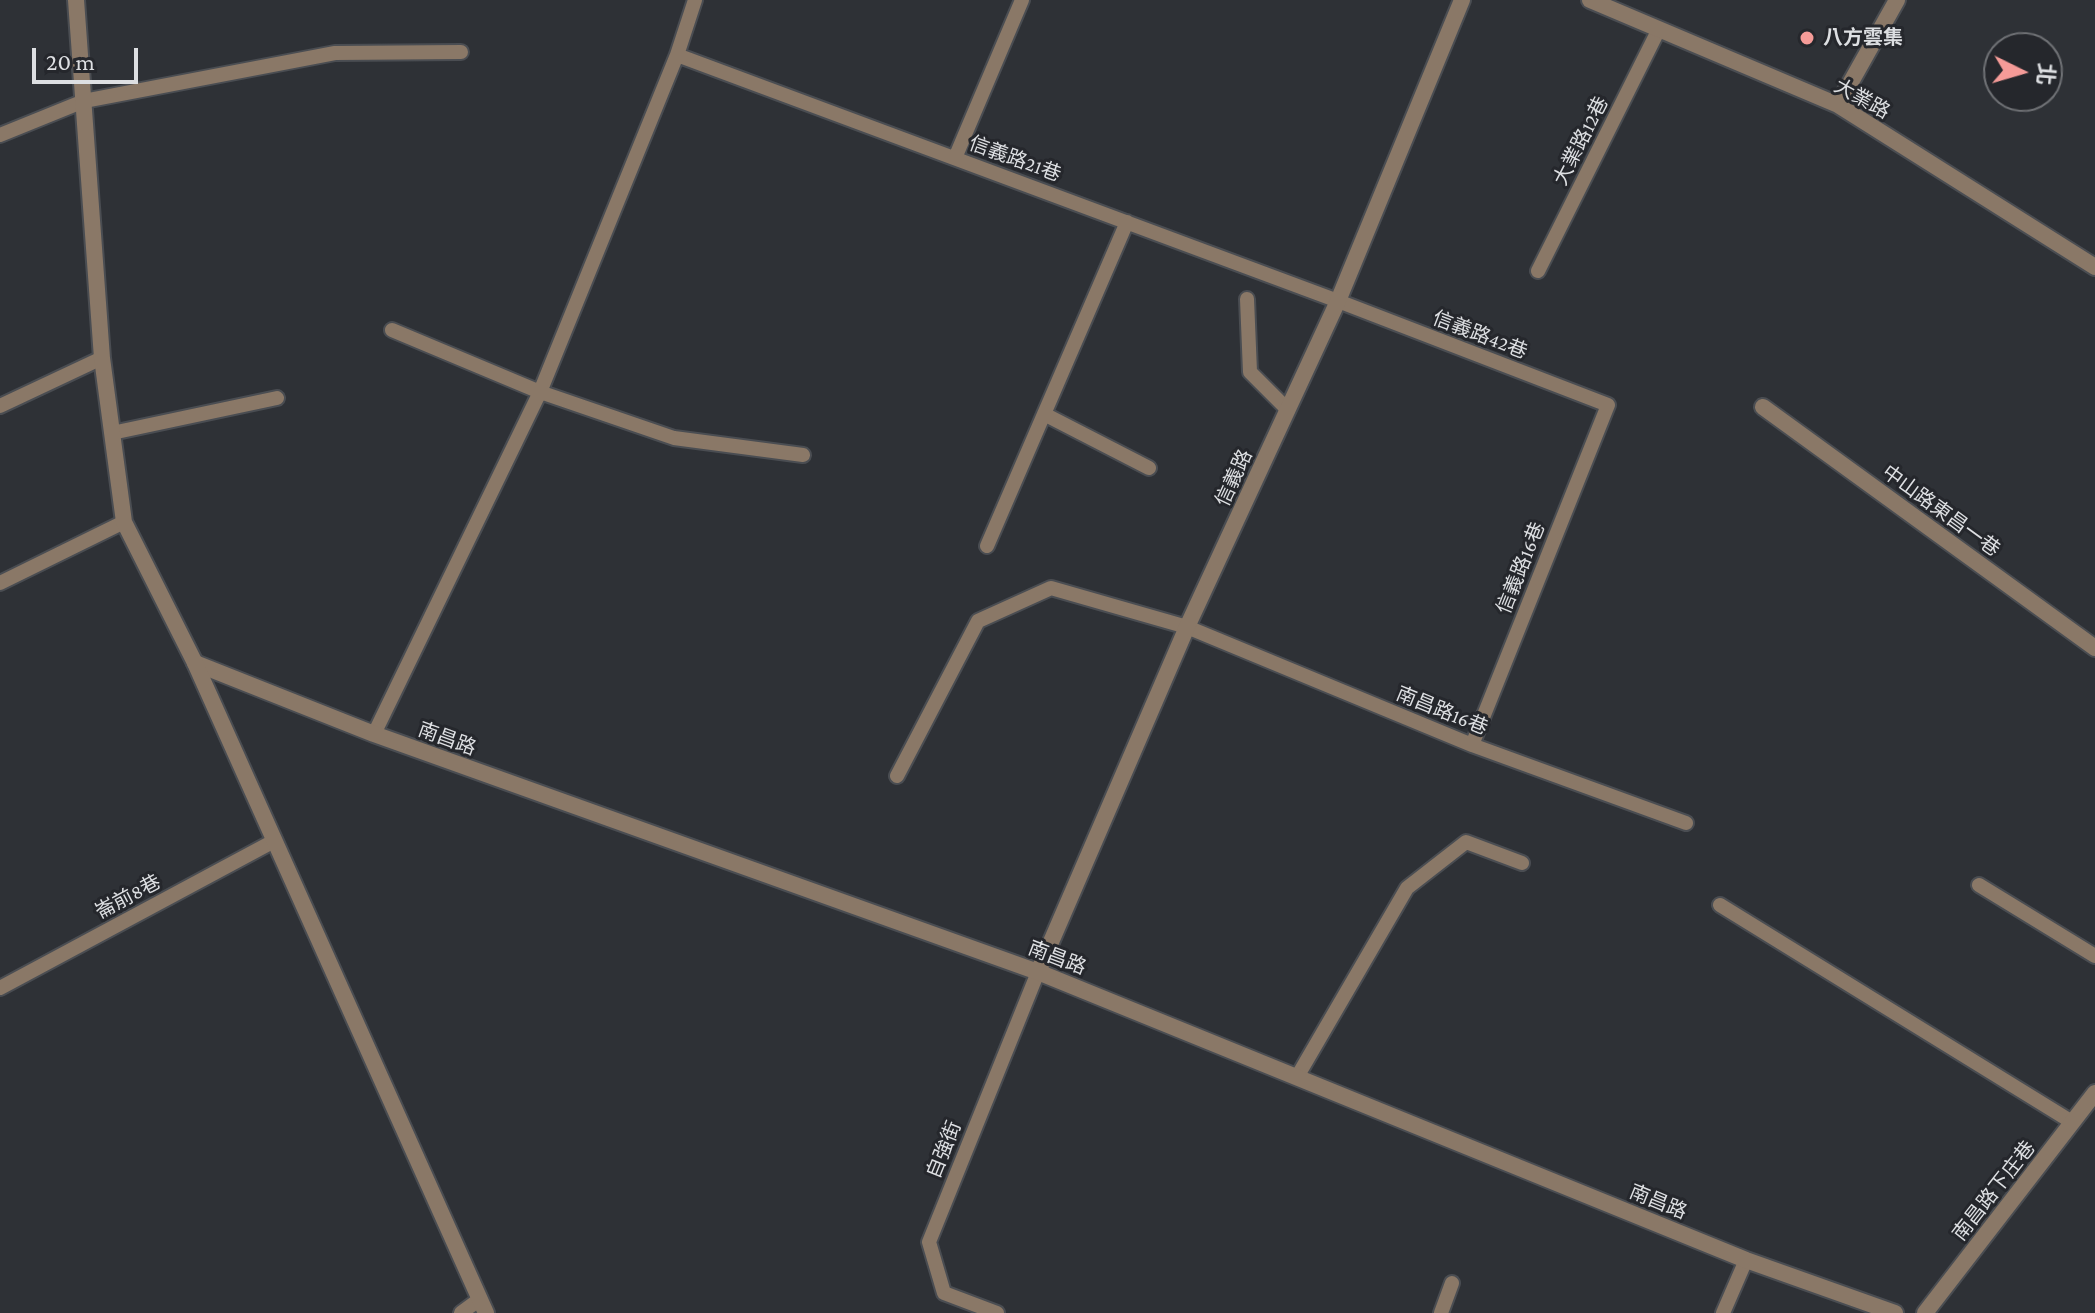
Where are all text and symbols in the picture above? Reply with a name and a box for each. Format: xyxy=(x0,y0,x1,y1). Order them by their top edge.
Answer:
place label: 八方雲集 xyxy=(1823,26,1903,50)
marker: 八方雲集 xyxy=(1798,29,1816,47)
scale bar xyxy=(36,32,142,82)
north arrow xyxy=(1983,32,2063,112)
text: 20 m xyxy=(46,48,95,75)
text: 北 xyxy=(2032,62,2059,86)
street label: 大業路 xyxy=(1830,74,1894,124)
street label: 大業路12巷 xyxy=(1548,93,1614,189)
street label: 信義路21巷 xyxy=(966,131,1064,187)
street label: 信義路42巷 xyxy=(1429,306,1531,364)
street label: 信義路 xyxy=(1210,446,1258,510)
street label: 中山路東昌一巷 xyxy=(1877,460,2005,562)
street label: 信義路16巷 xyxy=(1492,519,1550,617)
street label: 南昌路16巷 xyxy=(1393,682,1491,740)
street label: 南昌路 xyxy=(415,717,479,761)
street label: 崙前8巷 xyxy=(91,870,165,924)
street label: 南昌路 xyxy=(1025,936,1089,980)
street label: 自強街 xyxy=(922,1118,966,1182)
street label: 南昌路下庄巷 xyxy=(1948,1136,2040,1246)
street label: 南昌路 xyxy=(1626,1180,1690,1224)

